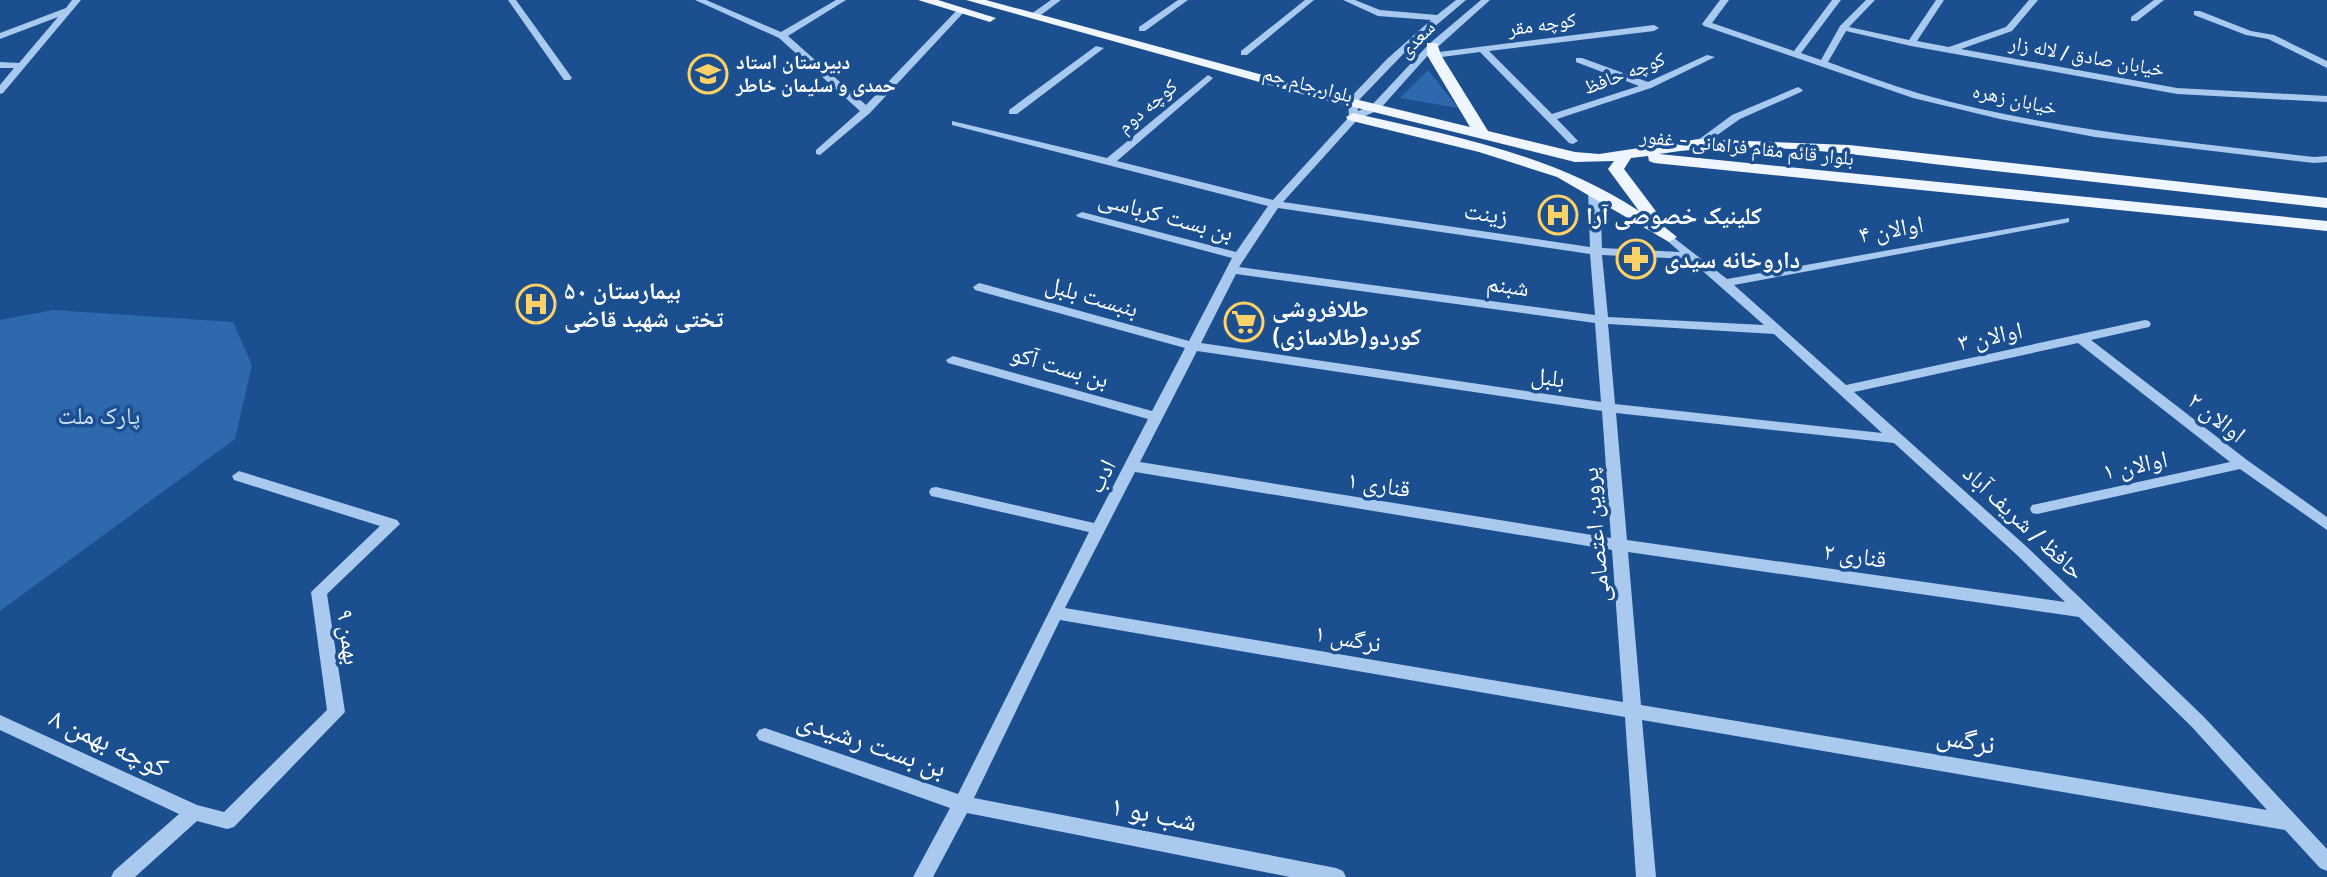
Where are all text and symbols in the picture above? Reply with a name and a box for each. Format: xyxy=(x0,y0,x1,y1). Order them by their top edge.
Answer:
street label: کوچه مقر xyxy=(1505,7,1578,41)
street label: سعدی xyxy=(1392,15,1440,63)
street label: خیابان صادق / لاله زار xyxy=(2006,30,2167,82)
street label: کوچه حافظ xyxy=(1580,46,1668,100)
place label: دبیرستان استاد حمدی و سلیمان خاطر xyxy=(735,50,896,97)
school or university icon: دبیرستان استاد حمدی و سلیمان خاطر xyxy=(687,53,729,95)
street label: بلوار جام جم xyxy=(1260,60,1356,109)
street label: کوچه دوم xyxy=(1112,74,1183,140)
street label: خیابان زهره xyxy=(1970,78,2060,120)
street label: بلوار قائم مقام فراهانی - غفور xyxy=(1638,124,1855,172)
street label: بن بست کرباسی xyxy=(1096,183,1236,247)
hospital icon: کلینیک خصوصی آرا xyxy=(1537,194,1579,236)
street label: زینت xyxy=(1462,196,1510,230)
place label: کلینیک خصوصی آرا xyxy=(1586,201,1762,230)
street label: اوالان ۴ xyxy=(1856,209,1926,249)
pharmacy icon: داروخانه سیدی xyxy=(1615,238,1657,280)
place label: داروخانه سیدی xyxy=(1664,245,1800,274)
street label: شبنم xyxy=(1485,268,1531,304)
street label: بنبست بلبل xyxy=(1042,269,1142,323)
place label: بیمارستان ۵۰ تختی شهید قاضی xyxy=(564,276,724,333)
hospital icon: بیمارستان ۵۰ تختی شهید قاضی xyxy=(515,283,557,325)
place label: طلافروشی کوردو(طلاسازی) xyxy=(1272,294,1422,351)
supermarket icon: طلافروشی کوردو(طلاسازی) xyxy=(1223,301,1265,343)
street label: اوالان ۳ xyxy=(1955,315,2025,357)
street label: بن بست آکو xyxy=(1008,338,1112,394)
street label: بلبل xyxy=(1529,360,1567,394)
street label: اوالان ۲ xyxy=(2182,385,2252,449)
park label: پارک ملت xyxy=(58,401,140,430)
street label: اوالان ۱ xyxy=(2100,444,2170,486)
street label: ادب xyxy=(1080,454,1122,498)
street label: حافظ / شریف آباد xyxy=(1957,458,2091,586)
street label: قناری ۱ xyxy=(1345,465,1413,503)
street label: پروین اعتصامی xyxy=(1575,466,1616,604)
street label: قناری ۲ xyxy=(1822,536,1888,574)
street label: بهمن ۹ xyxy=(331,607,367,667)
street label: نرگس ۱ xyxy=(1313,618,1383,658)
street label: کوچه بهمن ۸ xyxy=(44,700,174,785)
street label: بن بست رشیدی xyxy=(793,702,951,785)
street label: نرگس xyxy=(1934,717,1998,762)
street label: شب بو ۱ xyxy=(1108,788,1200,838)

